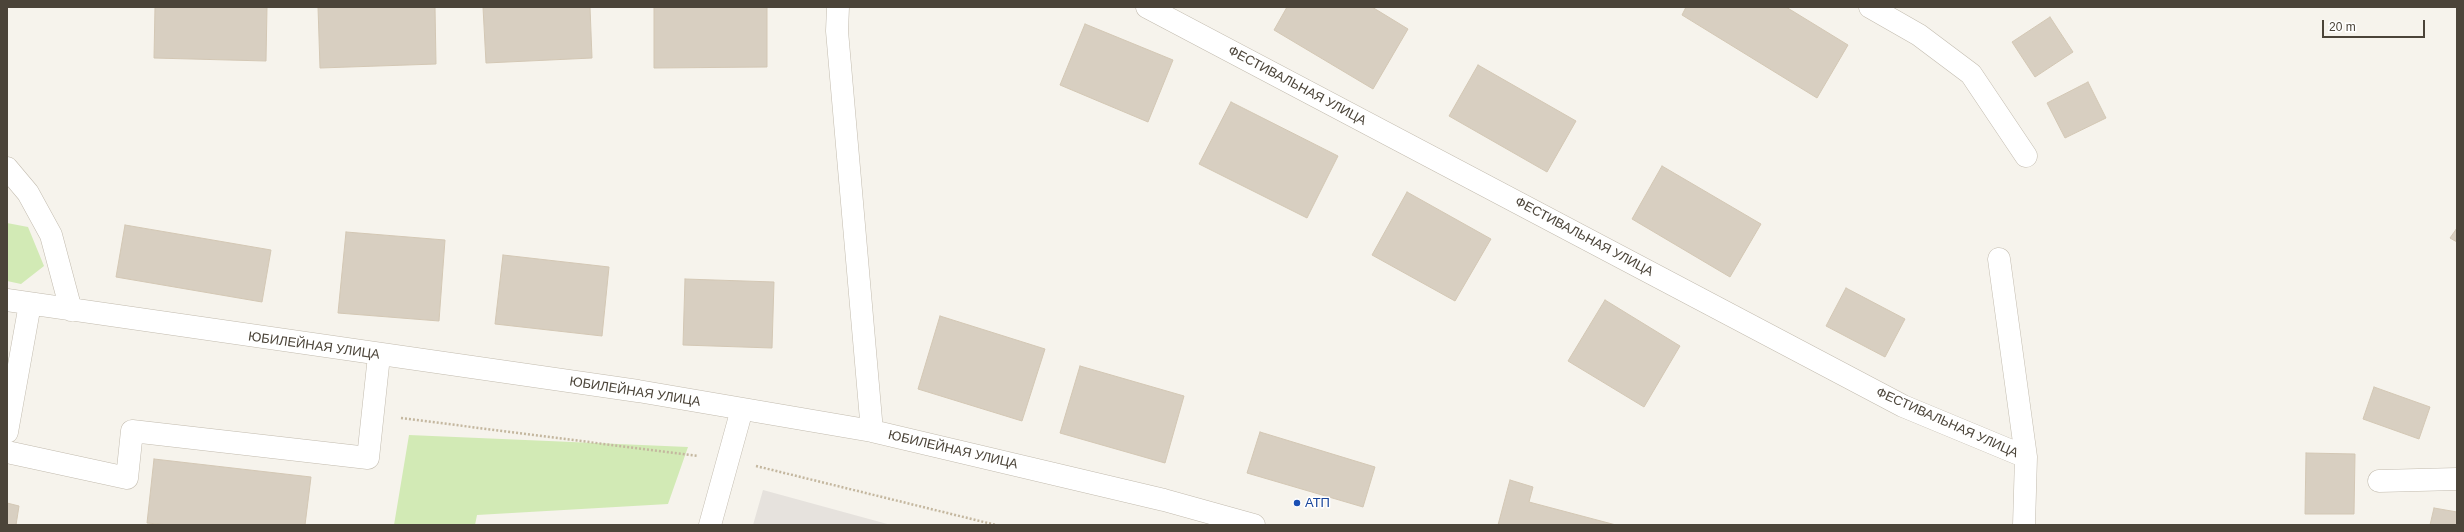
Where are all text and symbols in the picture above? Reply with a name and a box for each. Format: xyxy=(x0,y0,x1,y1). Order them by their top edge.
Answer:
scale bar xyxy=(2324,12,2427,38)
text: 20 m xyxy=(2329,20,2356,34)
street label: ФЕСТИВАЛЬНАЯ УЛИЦА xyxy=(1225,43,1369,129)
street label: ФЕСТИВАЛЬНАЯ УЛИЦА xyxy=(1512,194,1656,280)
street label: ЮБИЛЕЙНАЯ УЛИЦА xyxy=(247,329,381,363)
street label: ЮБИЛЕЙНАЯ УЛИЦА xyxy=(568,374,702,410)
street label: ФЕСТИВАЛЬНАЯ УЛИЦА xyxy=(1873,385,2021,461)
street label: ЮБИЛЕЙНАЯ УЛИЦА xyxy=(887,427,1019,473)
place label: АТП xyxy=(1305,495,1330,511)
marker: АТП xyxy=(1292,498,1302,508)

